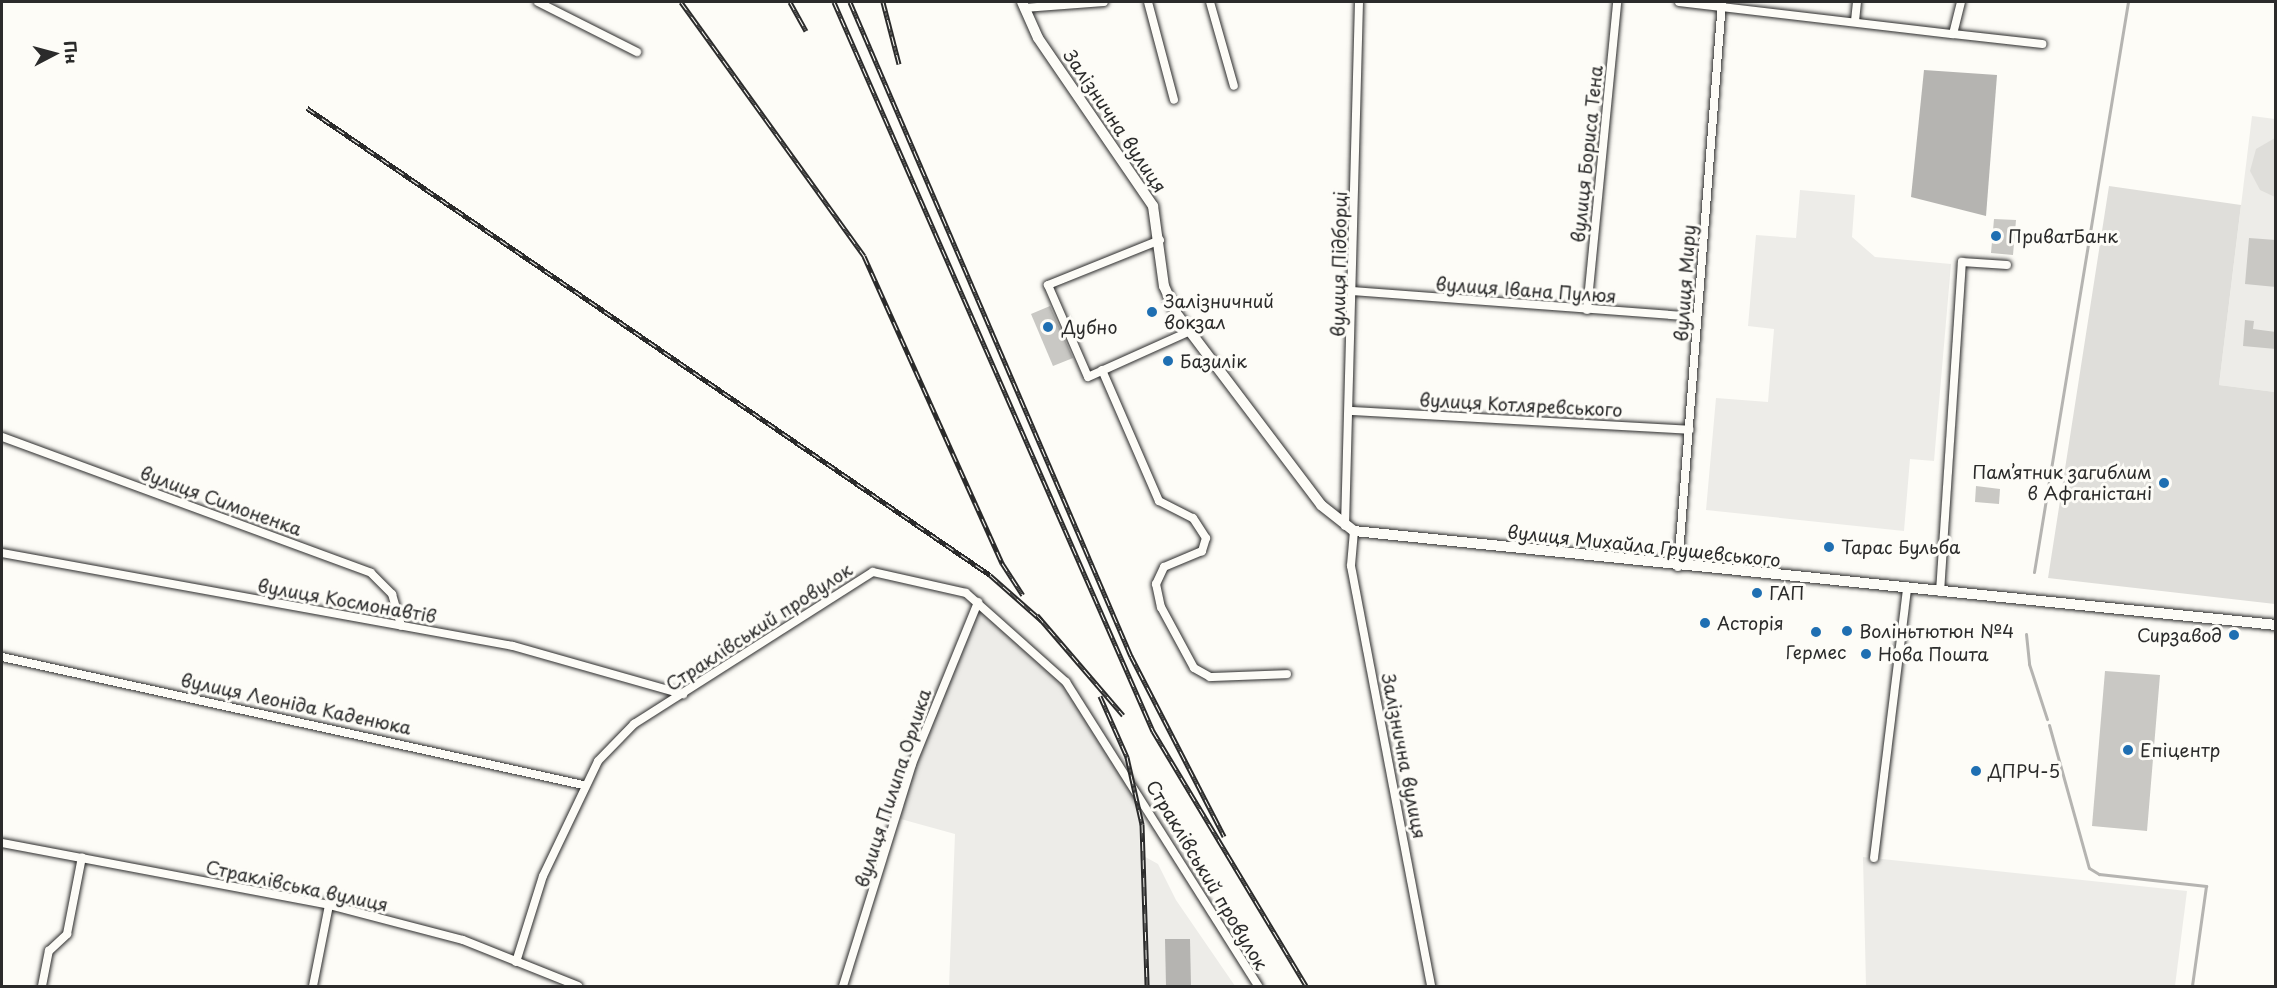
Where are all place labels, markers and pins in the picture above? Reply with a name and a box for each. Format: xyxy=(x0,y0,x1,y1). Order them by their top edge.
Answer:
place label: ПриватБанк xyxy=(2008,225,2118,247)
marker: ПриватБанк xyxy=(1989,229,2003,243)
place label: Залізничний вокзал xyxy=(1164,291,1274,334)
marker: Залізничний вокзал xyxy=(1145,305,1159,319)
place label: Дубно xyxy=(1062,316,1117,338)
marker: Дубно xyxy=(1039,318,1057,336)
place label: Базилік xyxy=(1180,350,1247,372)
marker: Базилік xyxy=(1161,354,1175,368)
place label: Пам’ятник загиблим в Афганістані xyxy=(1970,462,2152,504)
marker: Пам’ятник загиблим в Афганістані xyxy=(2157,476,2171,490)
place label: Тарас Бульба xyxy=(1841,536,1961,558)
marker: Тарас Бульба xyxy=(1822,540,1836,554)
place label: ГАП xyxy=(1769,582,1805,604)
marker: ГАП xyxy=(1750,586,1764,600)
place label: Асторія xyxy=(1717,612,1784,634)
marker: Асторія xyxy=(1698,616,1712,630)
place label: Воліньтютюн №4 xyxy=(1859,620,2014,642)
marker: Воліньтютюн №4 xyxy=(1840,624,1854,638)
place label: Сирзавод xyxy=(2137,624,2222,646)
marker: Гермес xyxy=(1809,625,1823,639)
marker: Сирзавод xyxy=(2227,628,2241,642)
place label: Гермес xyxy=(1786,641,1846,663)
place label: Нова Пошта xyxy=(1878,643,1989,665)
marker: Нова Пошта xyxy=(1859,647,1873,661)
place label: Епіцентр xyxy=(2140,739,2220,761)
marker: Епіцентр xyxy=(2121,743,2135,757)
place label: ДПРЧ-5 xyxy=(1988,760,2060,782)
marker: ДПРЧ-5 xyxy=(1969,764,1983,778)

